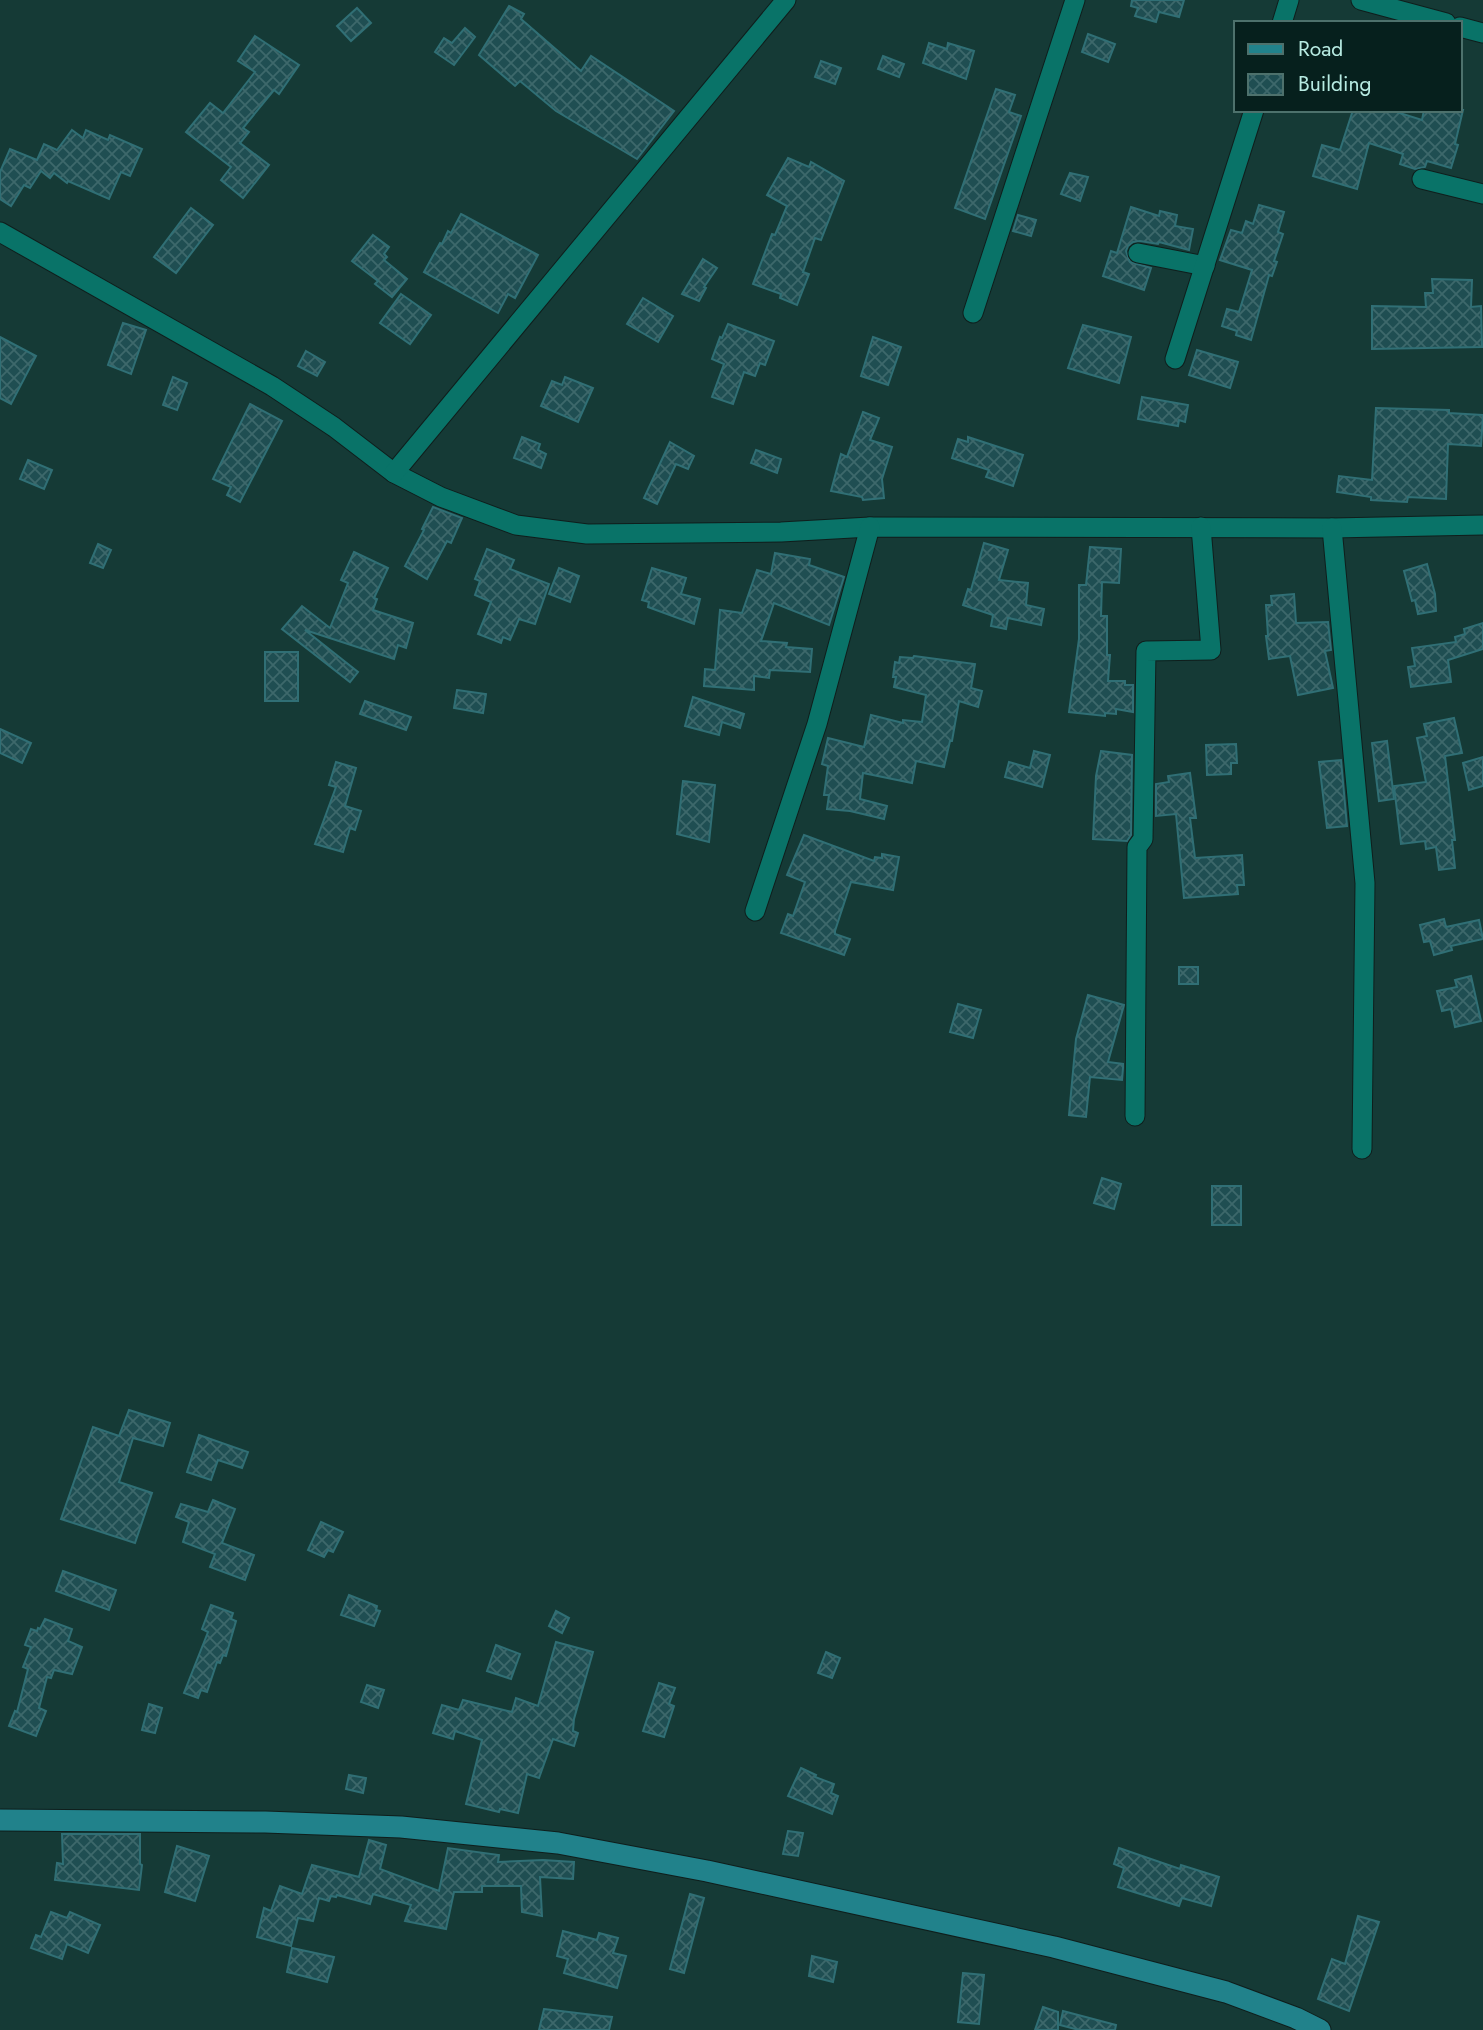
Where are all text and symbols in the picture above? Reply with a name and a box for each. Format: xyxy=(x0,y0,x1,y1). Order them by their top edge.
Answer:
legend xyxy=(1234,21,1462,112)
text: Road xyxy=(1298,34,1343,64)
text: Building xyxy=(1298,69,1371,99)

